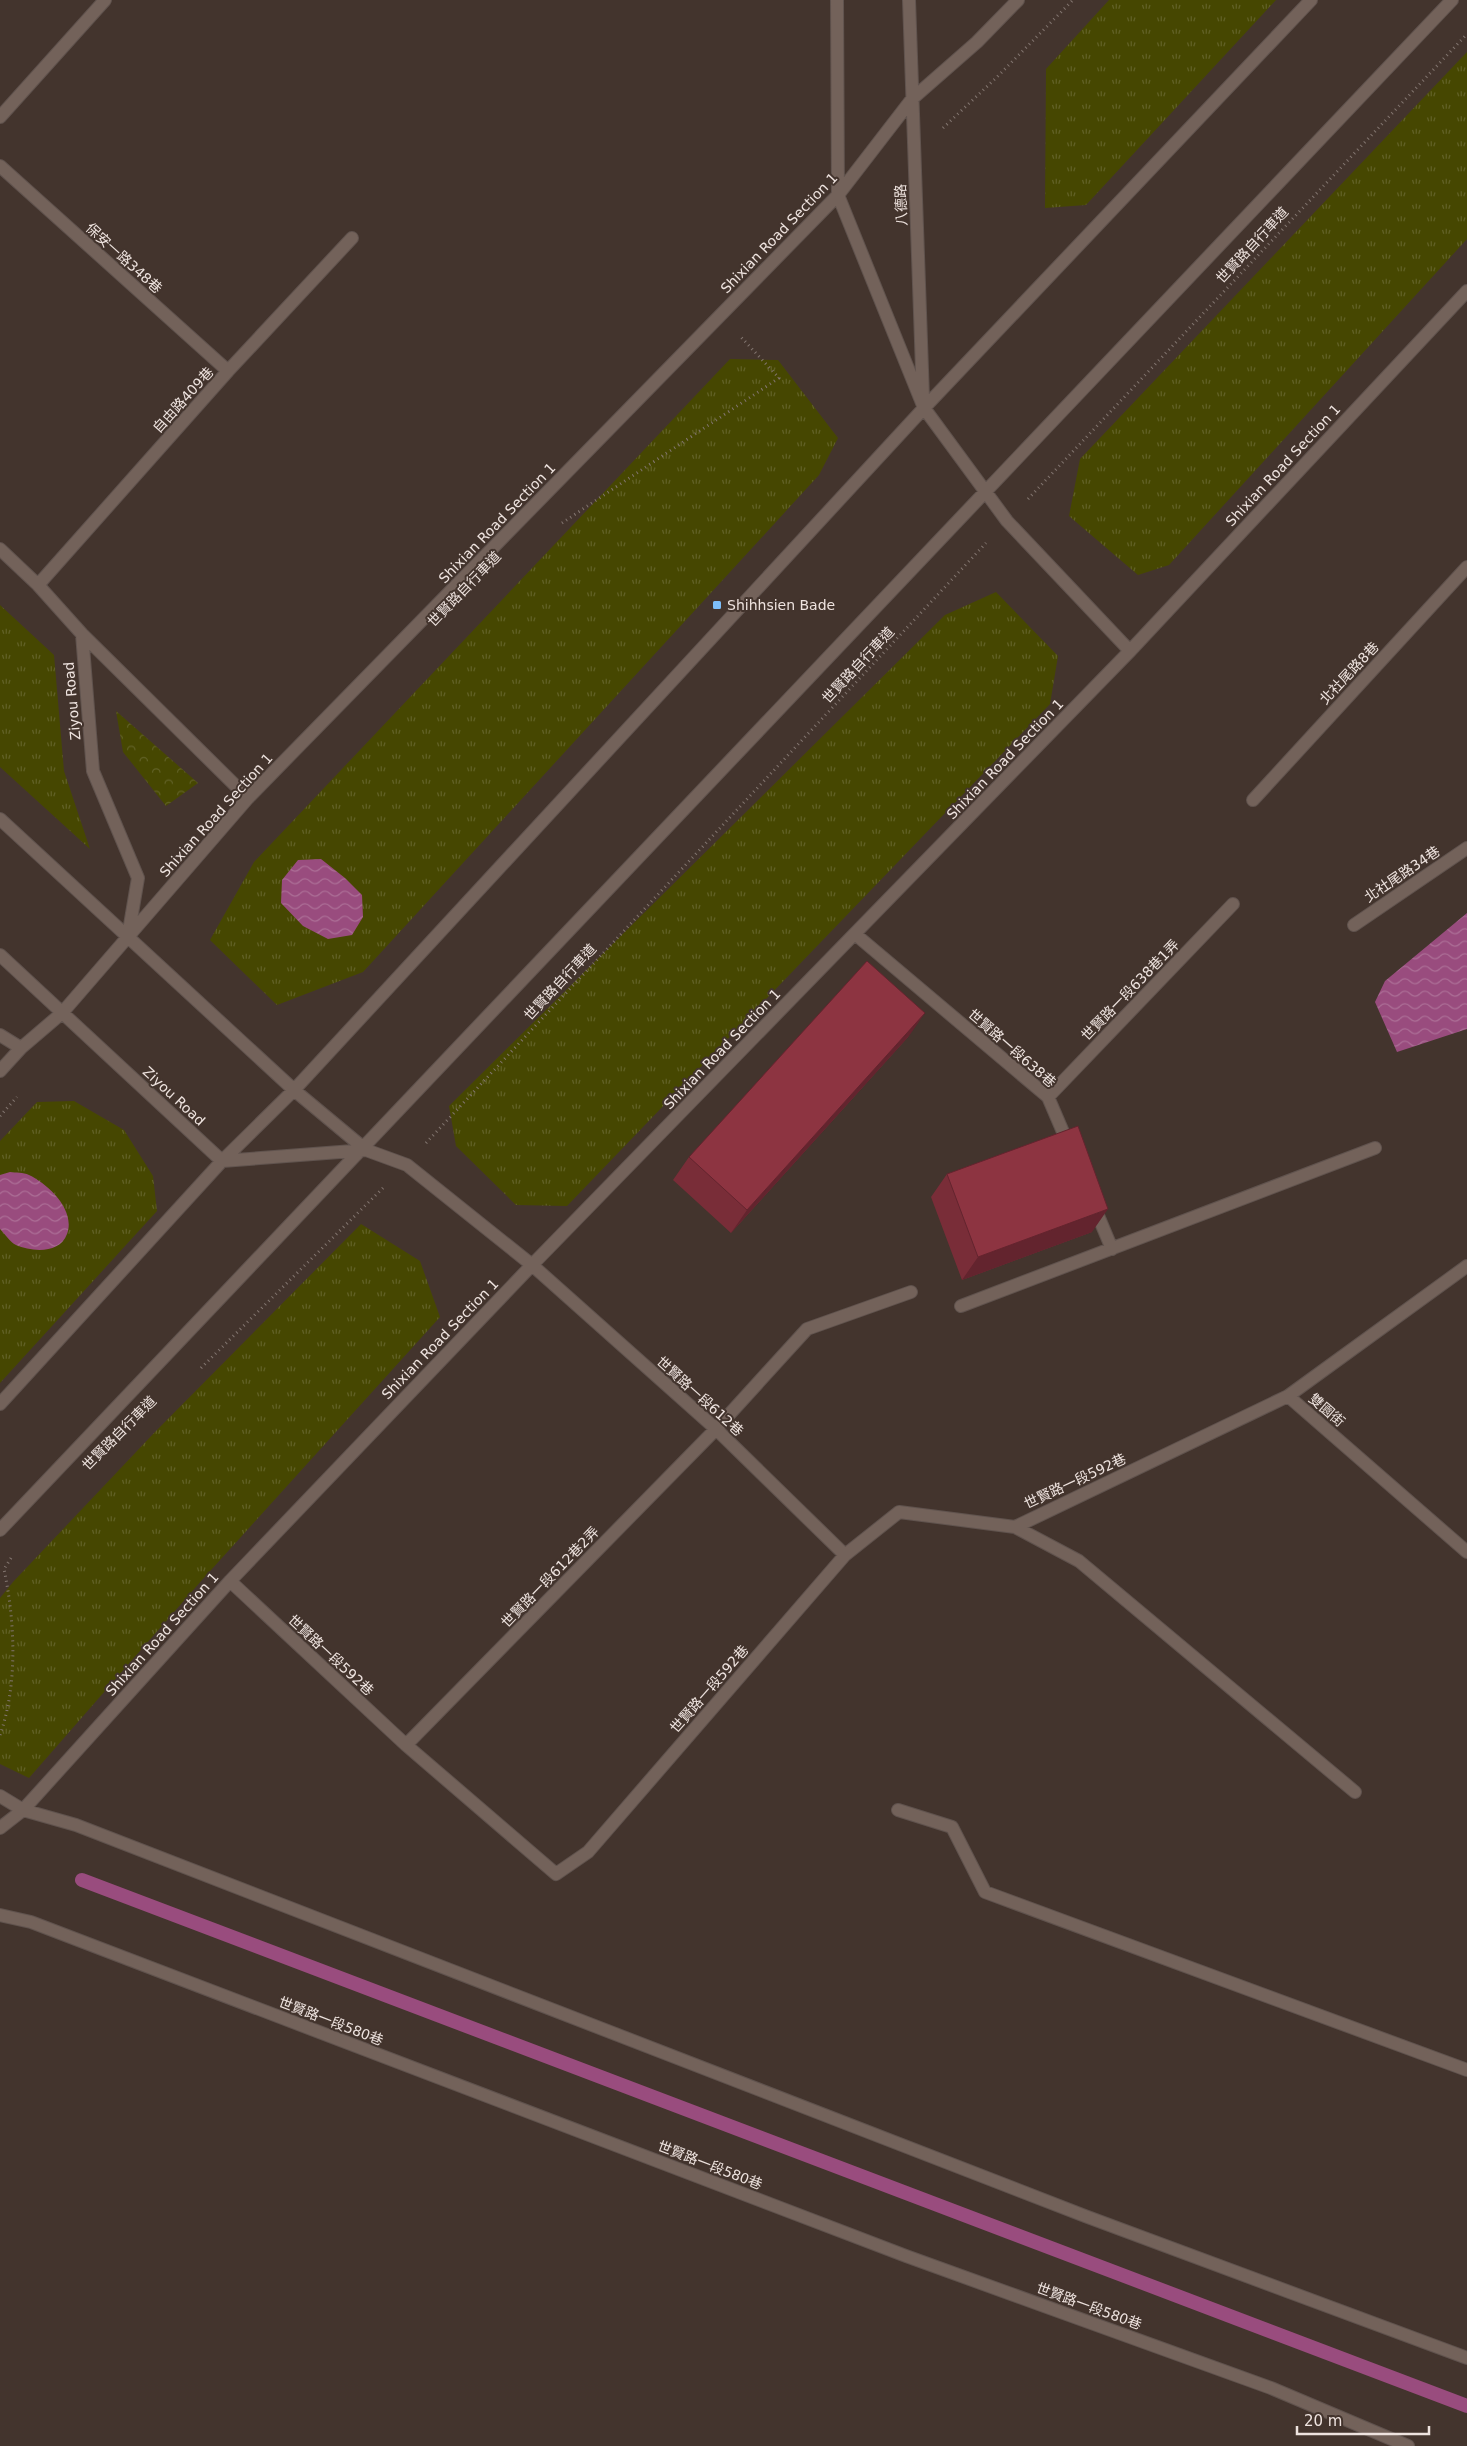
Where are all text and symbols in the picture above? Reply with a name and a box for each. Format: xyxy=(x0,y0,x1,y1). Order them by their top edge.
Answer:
street label: Shixian Road Section 1 xyxy=(717,170,841,296)
street label: 八德路 xyxy=(892,184,910,226)
street label: 世賢路自行車道 xyxy=(1213,204,1291,286)
street label: 保安一路348巷 xyxy=(83,220,165,296)
street label: 自由路409巷 xyxy=(149,364,217,436)
street label: Shixian Road Section 1 xyxy=(1222,401,1344,529)
street label: Shixian Road Section 1 xyxy=(435,460,559,586)
street label: 世賢路自行車道 xyxy=(424,548,504,630)
place label: Shihhsien Bade xyxy=(727,597,835,613)
marker: Shihhsien Bade xyxy=(711,599,723,611)
street label: 世賢路自行車道 xyxy=(819,624,897,706)
street label: 北社尾路8巷 xyxy=(1316,639,1382,707)
street label: Ziyou Road xyxy=(61,661,83,741)
street label: Shixian Road Section 1 xyxy=(943,696,1067,822)
street label: Shixian Road Section 1 xyxy=(156,750,276,880)
street label: 北社尾路34巷 xyxy=(1361,843,1443,905)
street label: 世賢路一段638巷1弄 xyxy=(1078,936,1182,1044)
street label: 世賢路自行車道 xyxy=(521,941,599,1023)
street label: Shixian Road Section 1 xyxy=(660,986,784,1112)
street label: 世賢路一段638巷 xyxy=(965,1006,1059,1090)
street label: Ziyou Road xyxy=(140,1063,208,1129)
street label: Shixian Road Section 1 xyxy=(378,1276,502,1402)
street label: 世賢路一段612巷 xyxy=(654,1353,746,1439)
street label: 雙園街 xyxy=(1306,1390,1348,1430)
street label: 世賢路自行車道 xyxy=(79,1393,159,1473)
street label: 世賢路一段592巷 xyxy=(1021,1450,1129,1512)
street label: 世賢路一段612巷2弄 xyxy=(498,1523,602,1631)
street label: Shixian Road Section 1 xyxy=(102,1569,222,1699)
street label: 世賢路一段592巷 xyxy=(285,1611,377,1699)
street label: 世賢路一段592巷 xyxy=(667,1642,751,1736)
street label: 世賢路一段580巷 xyxy=(276,1994,386,2048)
street label: 世賢路一段580巷 xyxy=(655,2138,765,2192)
street label: 世賢路一段580巷 xyxy=(1034,2280,1144,2332)
scale bar xyxy=(1297,2404,1430,2436)
text: 20 m xyxy=(1304,2412,1342,2430)

